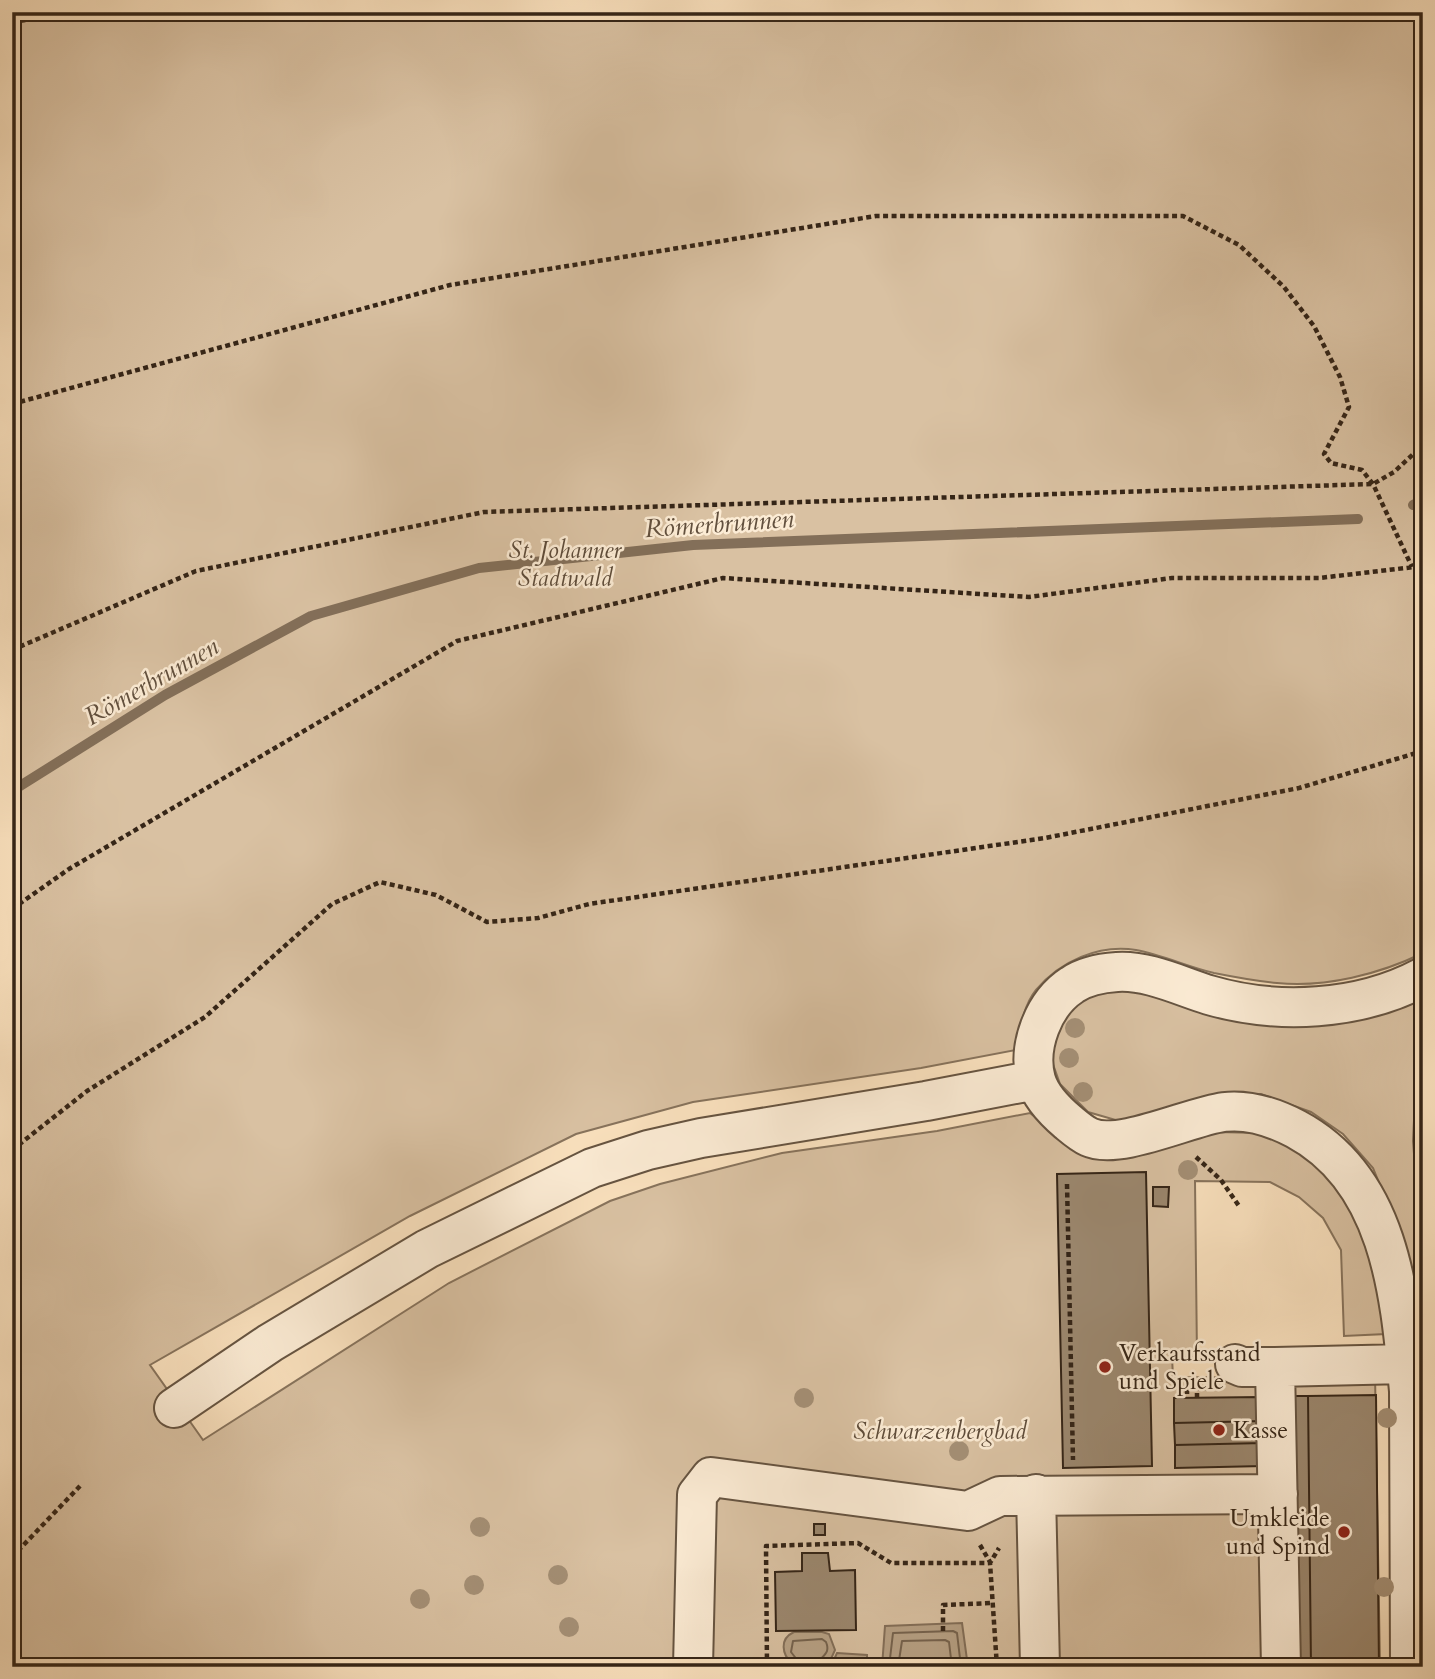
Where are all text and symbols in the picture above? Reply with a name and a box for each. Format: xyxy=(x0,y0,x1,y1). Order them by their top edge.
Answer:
water label: Römerbrunnen xyxy=(643,501,795,546)
park label: St. Johanner Stadtwald xyxy=(509,534,623,595)
water label: Römerbrunnen xyxy=(78,629,225,734)
place label: Verkaufsstand und Spiele xyxy=(1119,1337,1261,1398)
marker: Verkaufsstand und Spiele xyxy=(1097,1359,1113,1375)
place label: Kasse xyxy=(1233,1414,1288,1447)
park label: Schwarzenbergbad xyxy=(853,1415,1028,1448)
marker: Kasse xyxy=(1211,1422,1227,1438)
place label: Umkleide und Spind xyxy=(1226,1502,1330,1563)
marker: Umkleide und Spind xyxy=(1336,1524,1352,1540)

